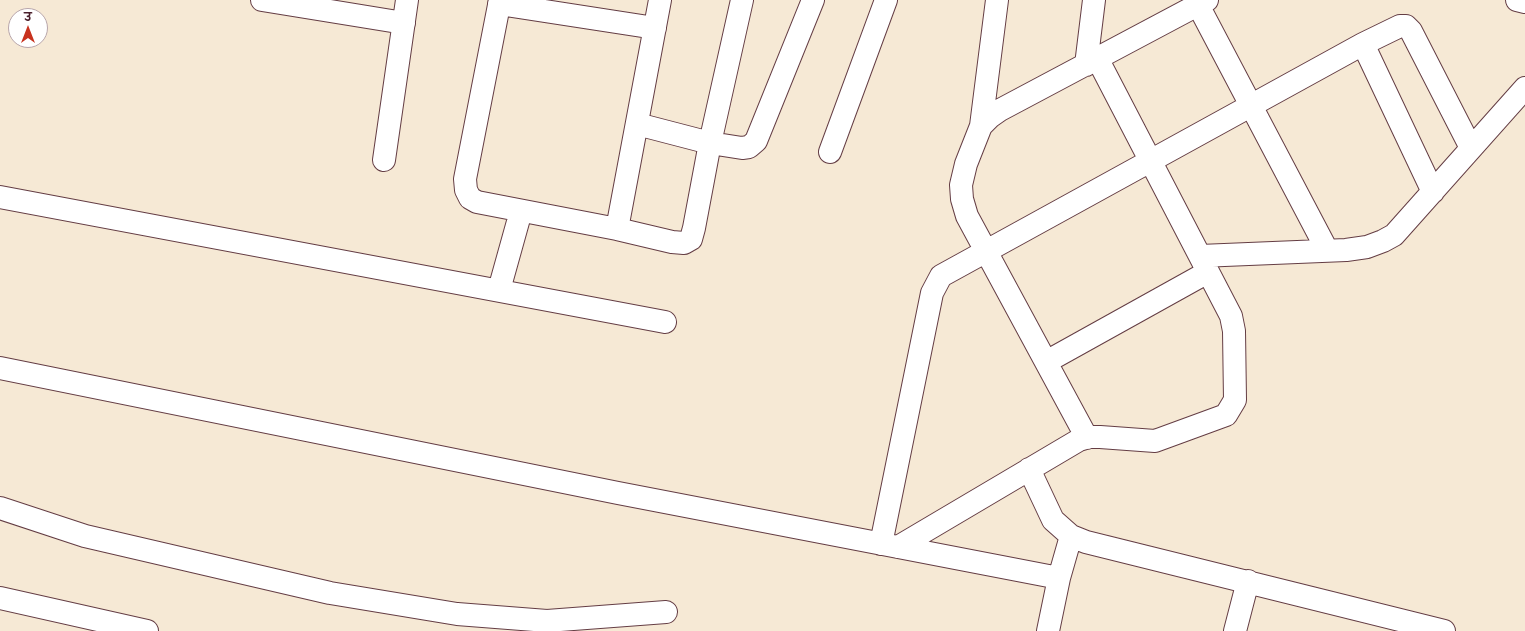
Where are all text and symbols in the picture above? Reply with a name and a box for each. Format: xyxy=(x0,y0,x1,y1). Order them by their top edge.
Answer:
north arrow xyxy=(8,8,48,48)
text: उ xyxy=(24,9,32,24)

